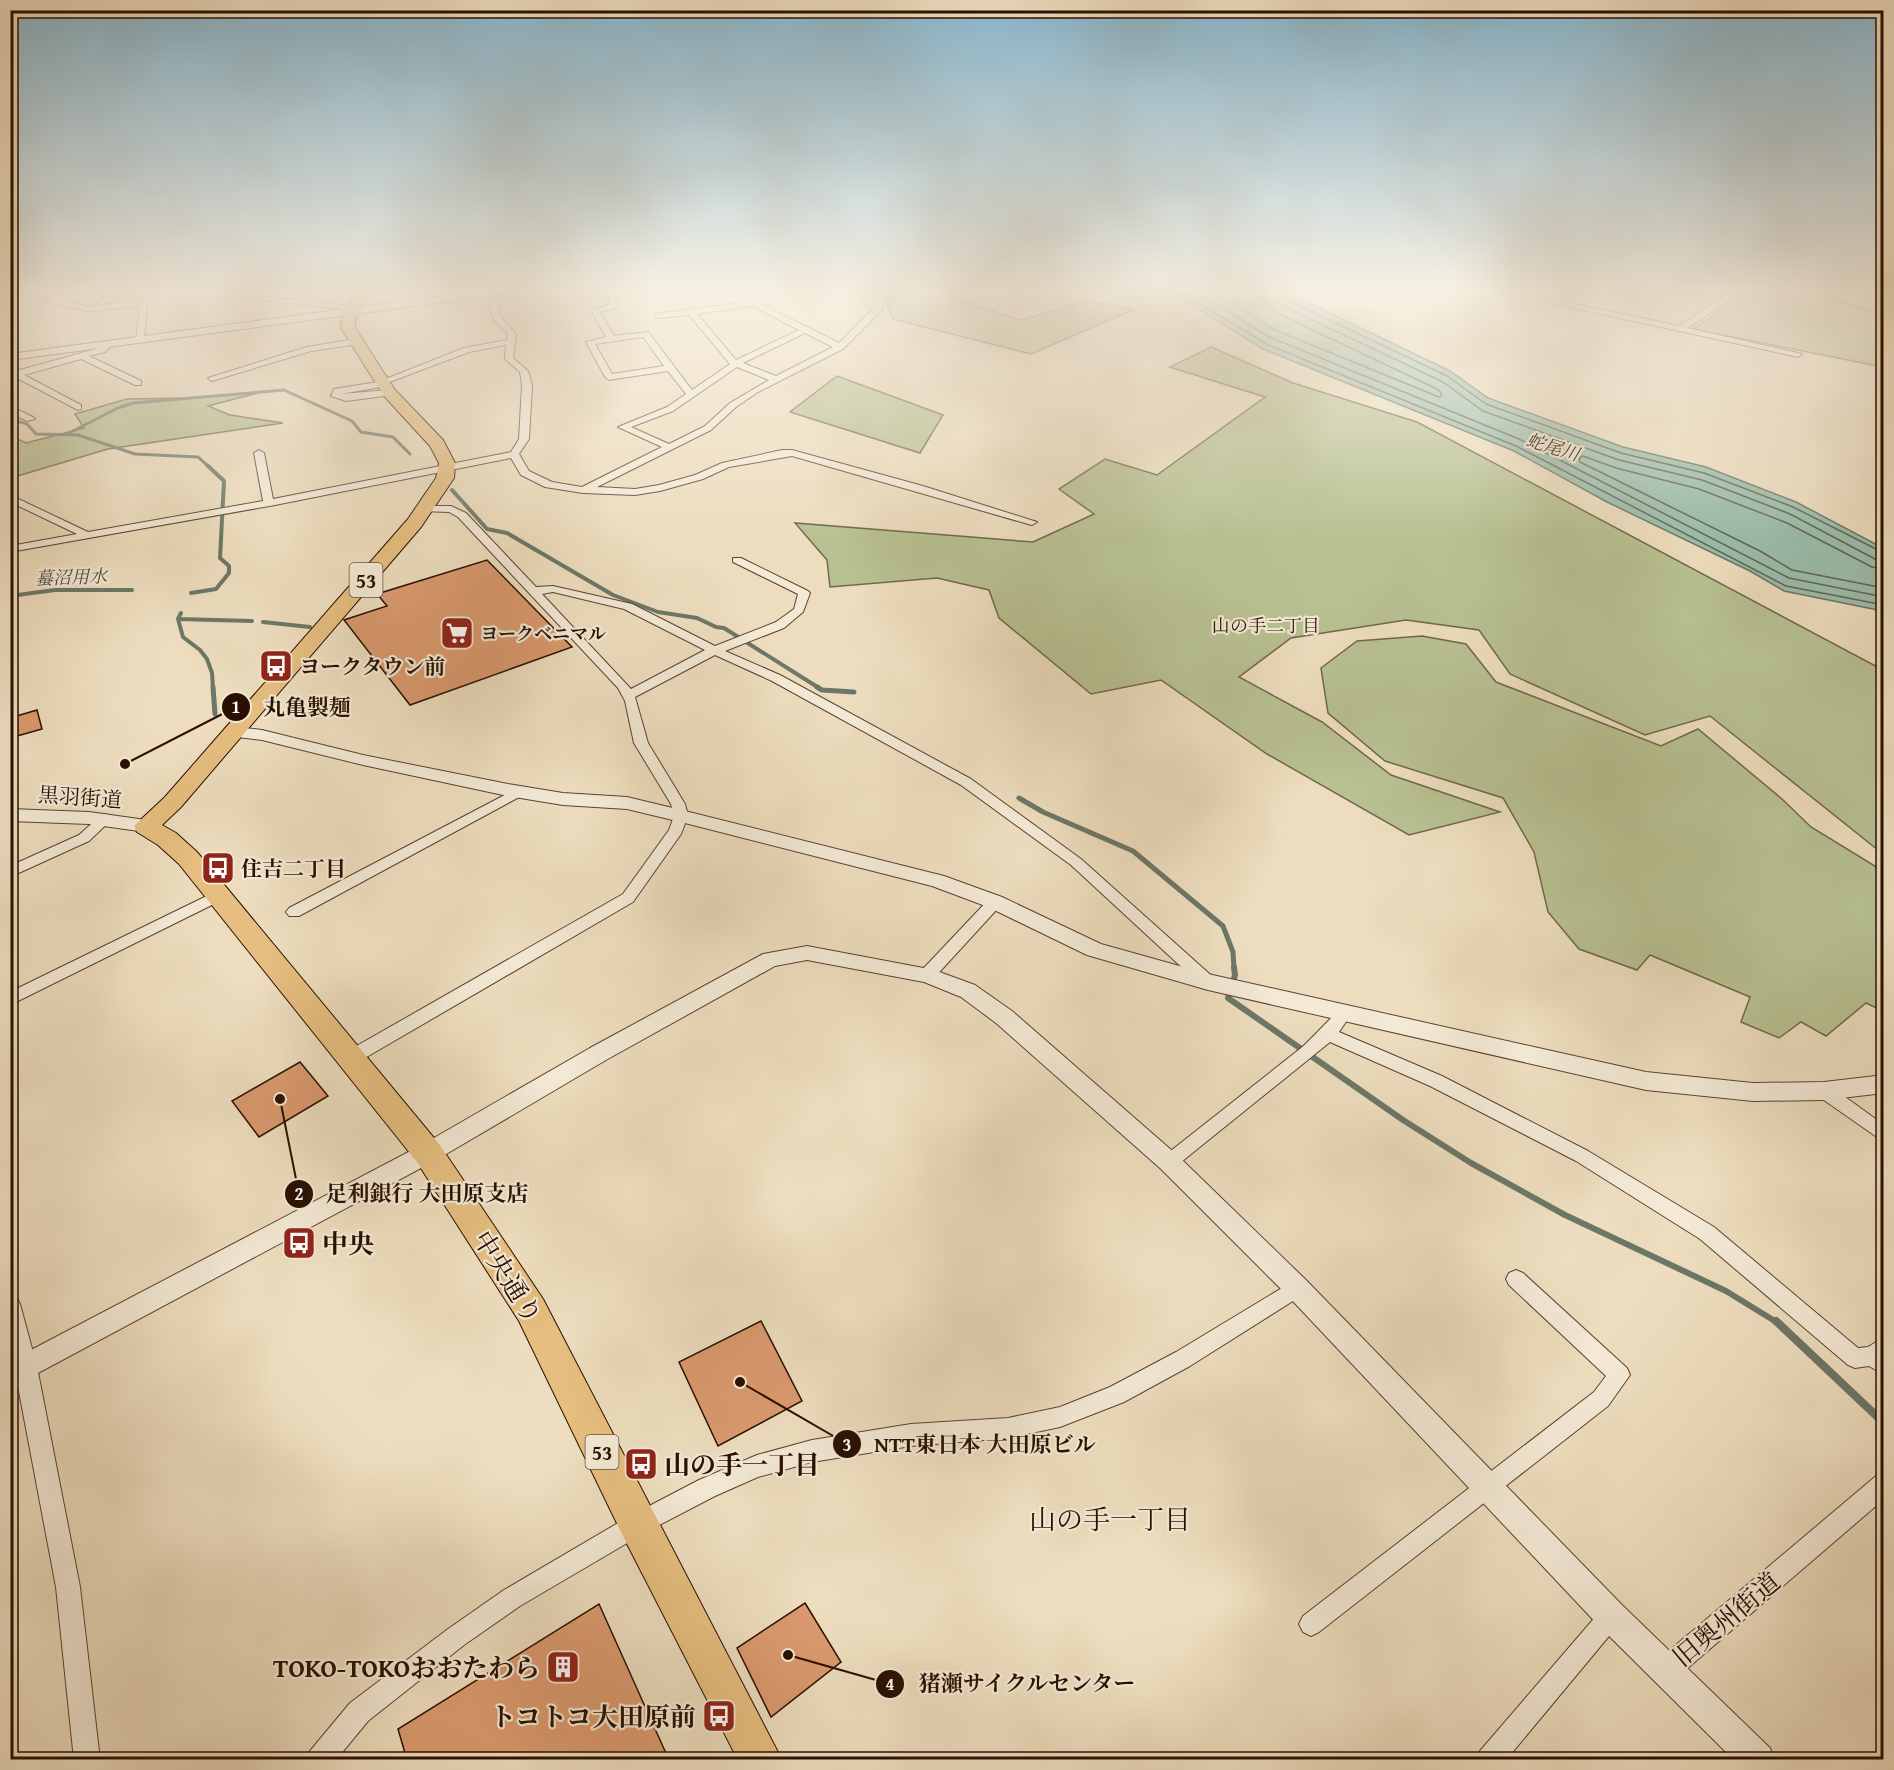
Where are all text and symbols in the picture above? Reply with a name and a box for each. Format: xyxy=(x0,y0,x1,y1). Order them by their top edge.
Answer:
water label: 蛇尾川 xyxy=(1523,426,1585,468)
water label: 蟇沼用水 xyxy=(35,562,109,592)
road number: 53 xyxy=(350,563,382,597)
district label: 山の手二丁目 xyxy=(1212,612,1320,639)
supermarket icon: ヨークベニマル xyxy=(439,615,475,651)
place label: ヨークベニマル xyxy=(480,620,606,647)
bus stop icon: ヨークタウン前 xyxy=(258,648,294,684)
place label: ヨークタウン前 xyxy=(299,651,446,682)
callout: 丸亀製麺 xyxy=(221,687,363,727)
text: 丸亀製麺 xyxy=(263,691,351,723)
text: 1 xyxy=(231,693,241,720)
street label: 黒羽街道 xyxy=(37,779,123,815)
bus stop icon: 住吉二丁目 xyxy=(200,850,236,886)
place label: 住吉二丁目 xyxy=(241,853,346,884)
callout: 足利銀行 大田原支店 xyxy=(284,1174,541,1214)
text: 足利銀行 大田原支店 xyxy=(326,1177,528,1209)
text: 2 xyxy=(294,1180,304,1207)
street label: 中央通り xyxy=(464,1223,552,1331)
place label: 中央 xyxy=(322,1224,374,1263)
bus stop icon: 中央 xyxy=(281,1225,317,1261)
callout: NTT東日本 大田原ビル xyxy=(832,1424,1107,1464)
text: NTT東日本 大田原ビル xyxy=(874,1428,1096,1460)
text: 3 xyxy=(842,1431,852,1458)
road number: 53 xyxy=(586,1435,618,1469)
place label: 山の手一丁目 xyxy=(664,1445,820,1484)
bus stop icon: 山の手一丁目 xyxy=(623,1446,659,1482)
district label: 山の手一丁目 xyxy=(1029,1499,1191,1539)
street label: 旧奥州街道 xyxy=(1664,1562,1788,1676)
place label: TOKO-TOKOおおたわら xyxy=(273,1648,540,1687)
building icon: TOKO-TOKOおおたわら xyxy=(545,1649,581,1685)
callout: 猪瀬サイクルセンター xyxy=(875,1664,1149,1704)
text: 猪瀬サイクルセンター xyxy=(919,1667,1135,1699)
text: 4 xyxy=(885,1670,895,1697)
place label: トコトコ大田原前 xyxy=(490,1697,696,1736)
bus stop icon: トコトコ大田原前 xyxy=(701,1698,737,1734)

